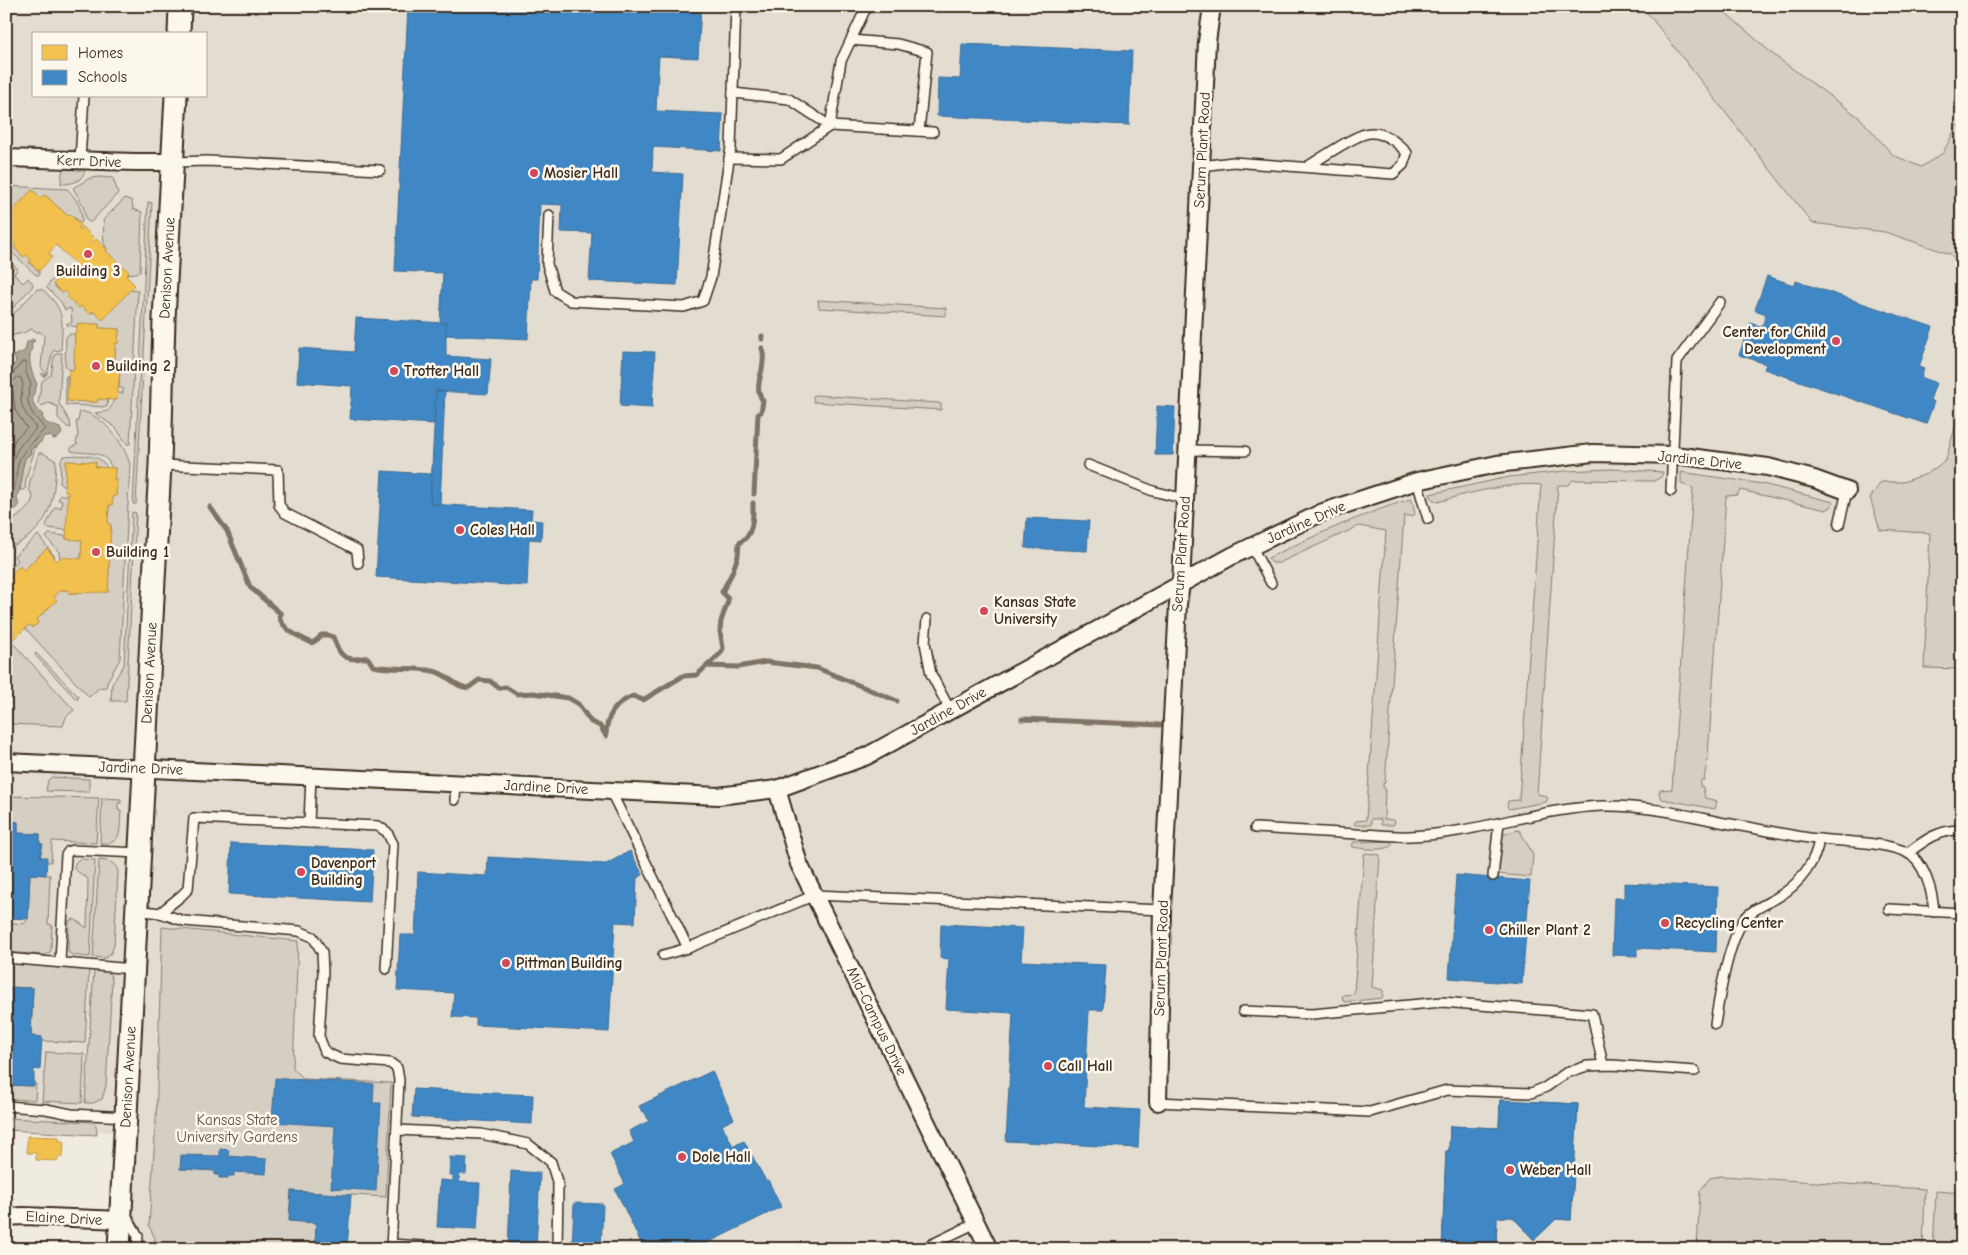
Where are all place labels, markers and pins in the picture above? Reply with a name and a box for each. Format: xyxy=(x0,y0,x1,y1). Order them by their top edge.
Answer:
place label: Mosier Hall xyxy=(544,164,618,182)
marker: Mosier Hall xyxy=(528,167,540,179)
marker: Building 3 xyxy=(82,248,94,260)
place label: Building 3 xyxy=(56,262,120,280)
place label: Center for Child Development xyxy=(1723,323,1827,358)
marker: Center for Child Development xyxy=(1830,335,1842,347)
place label: Building 2 xyxy=(106,357,171,375)
marker: Building 2 xyxy=(90,360,102,372)
place label: Trotter Hall xyxy=(404,362,479,380)
marker: Trotter Hall xyxy=(388,365,400,377)
place label: Coles Hall xyxy=(470,521,535,539)
marker: Coles Hall xyxy=(454,524,466,536)
place label: Building 1 xyxy=(106,543,169,561)
marker: Building 1 xyxy=(90,546,102,558)
place label: Kansas State University xyxy=(994,593,1076,628)
marker: Kansas State University xyxy=(978,605,990,617)
place label: Davenport Building xyxy=(311,854,377,889)
marker: Davenport Building xyxy=(295,866,307,878)
place label: Recycling Center xyxy=(1675,914,1783,932)
marker: Recycling Center xyxy=(1659,917,1671,929)
place label: Chiller Plant 2 xyxy=(1499,921,1591,939)
marker: Chiller Plant 2 xyxy=(1483,924,1495,936)
place label: Pittman Building xyxy=(516,954,623,972)
marker: Pittman Building xyxy=(500,957,512,969)
place label: Call Hall xyxy=(1058,1057,1112,1075)
marker: Call Hall xyxy=(1042,1060,1054,1072)
place label: Dole Hall xyxy=(692,1148,751,1166)
marker: Dole Hall xyxy=(676,1151,688,1163)
place label: Weber Hall xyxy=(1520,1161,1591,1179)
marker: Weber Hall xyxy=(1504,1164,1516,1176)

